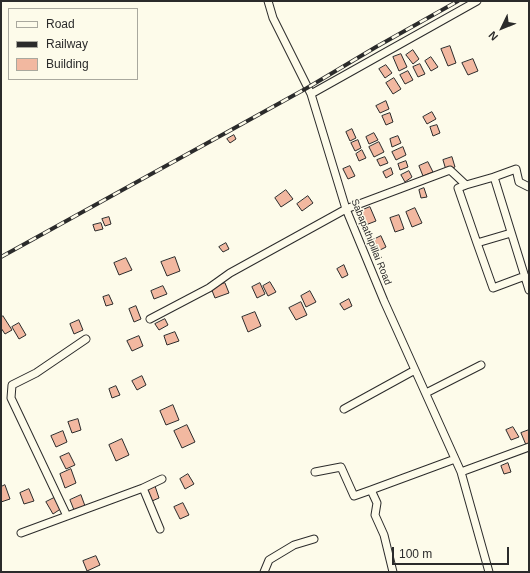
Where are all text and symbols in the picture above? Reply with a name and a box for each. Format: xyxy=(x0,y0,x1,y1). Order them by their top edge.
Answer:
legend xyxy=(8,8,138,80)
north arrow xyxy=(482,8,522,48)
text: Road xyxy=(46,17,75,31)
text: N xyxy=(486,29,500,43)
text: Railway xyxy=(46,37,88,51)
text: Building xyxy=(46,57,89,71)
street label: Sabapathipillai Road xyxy=(348,197,394,287)
scale bar xyxy=(394,539,511,565)
text: 100 m xyxy=(399,547,432,561)

